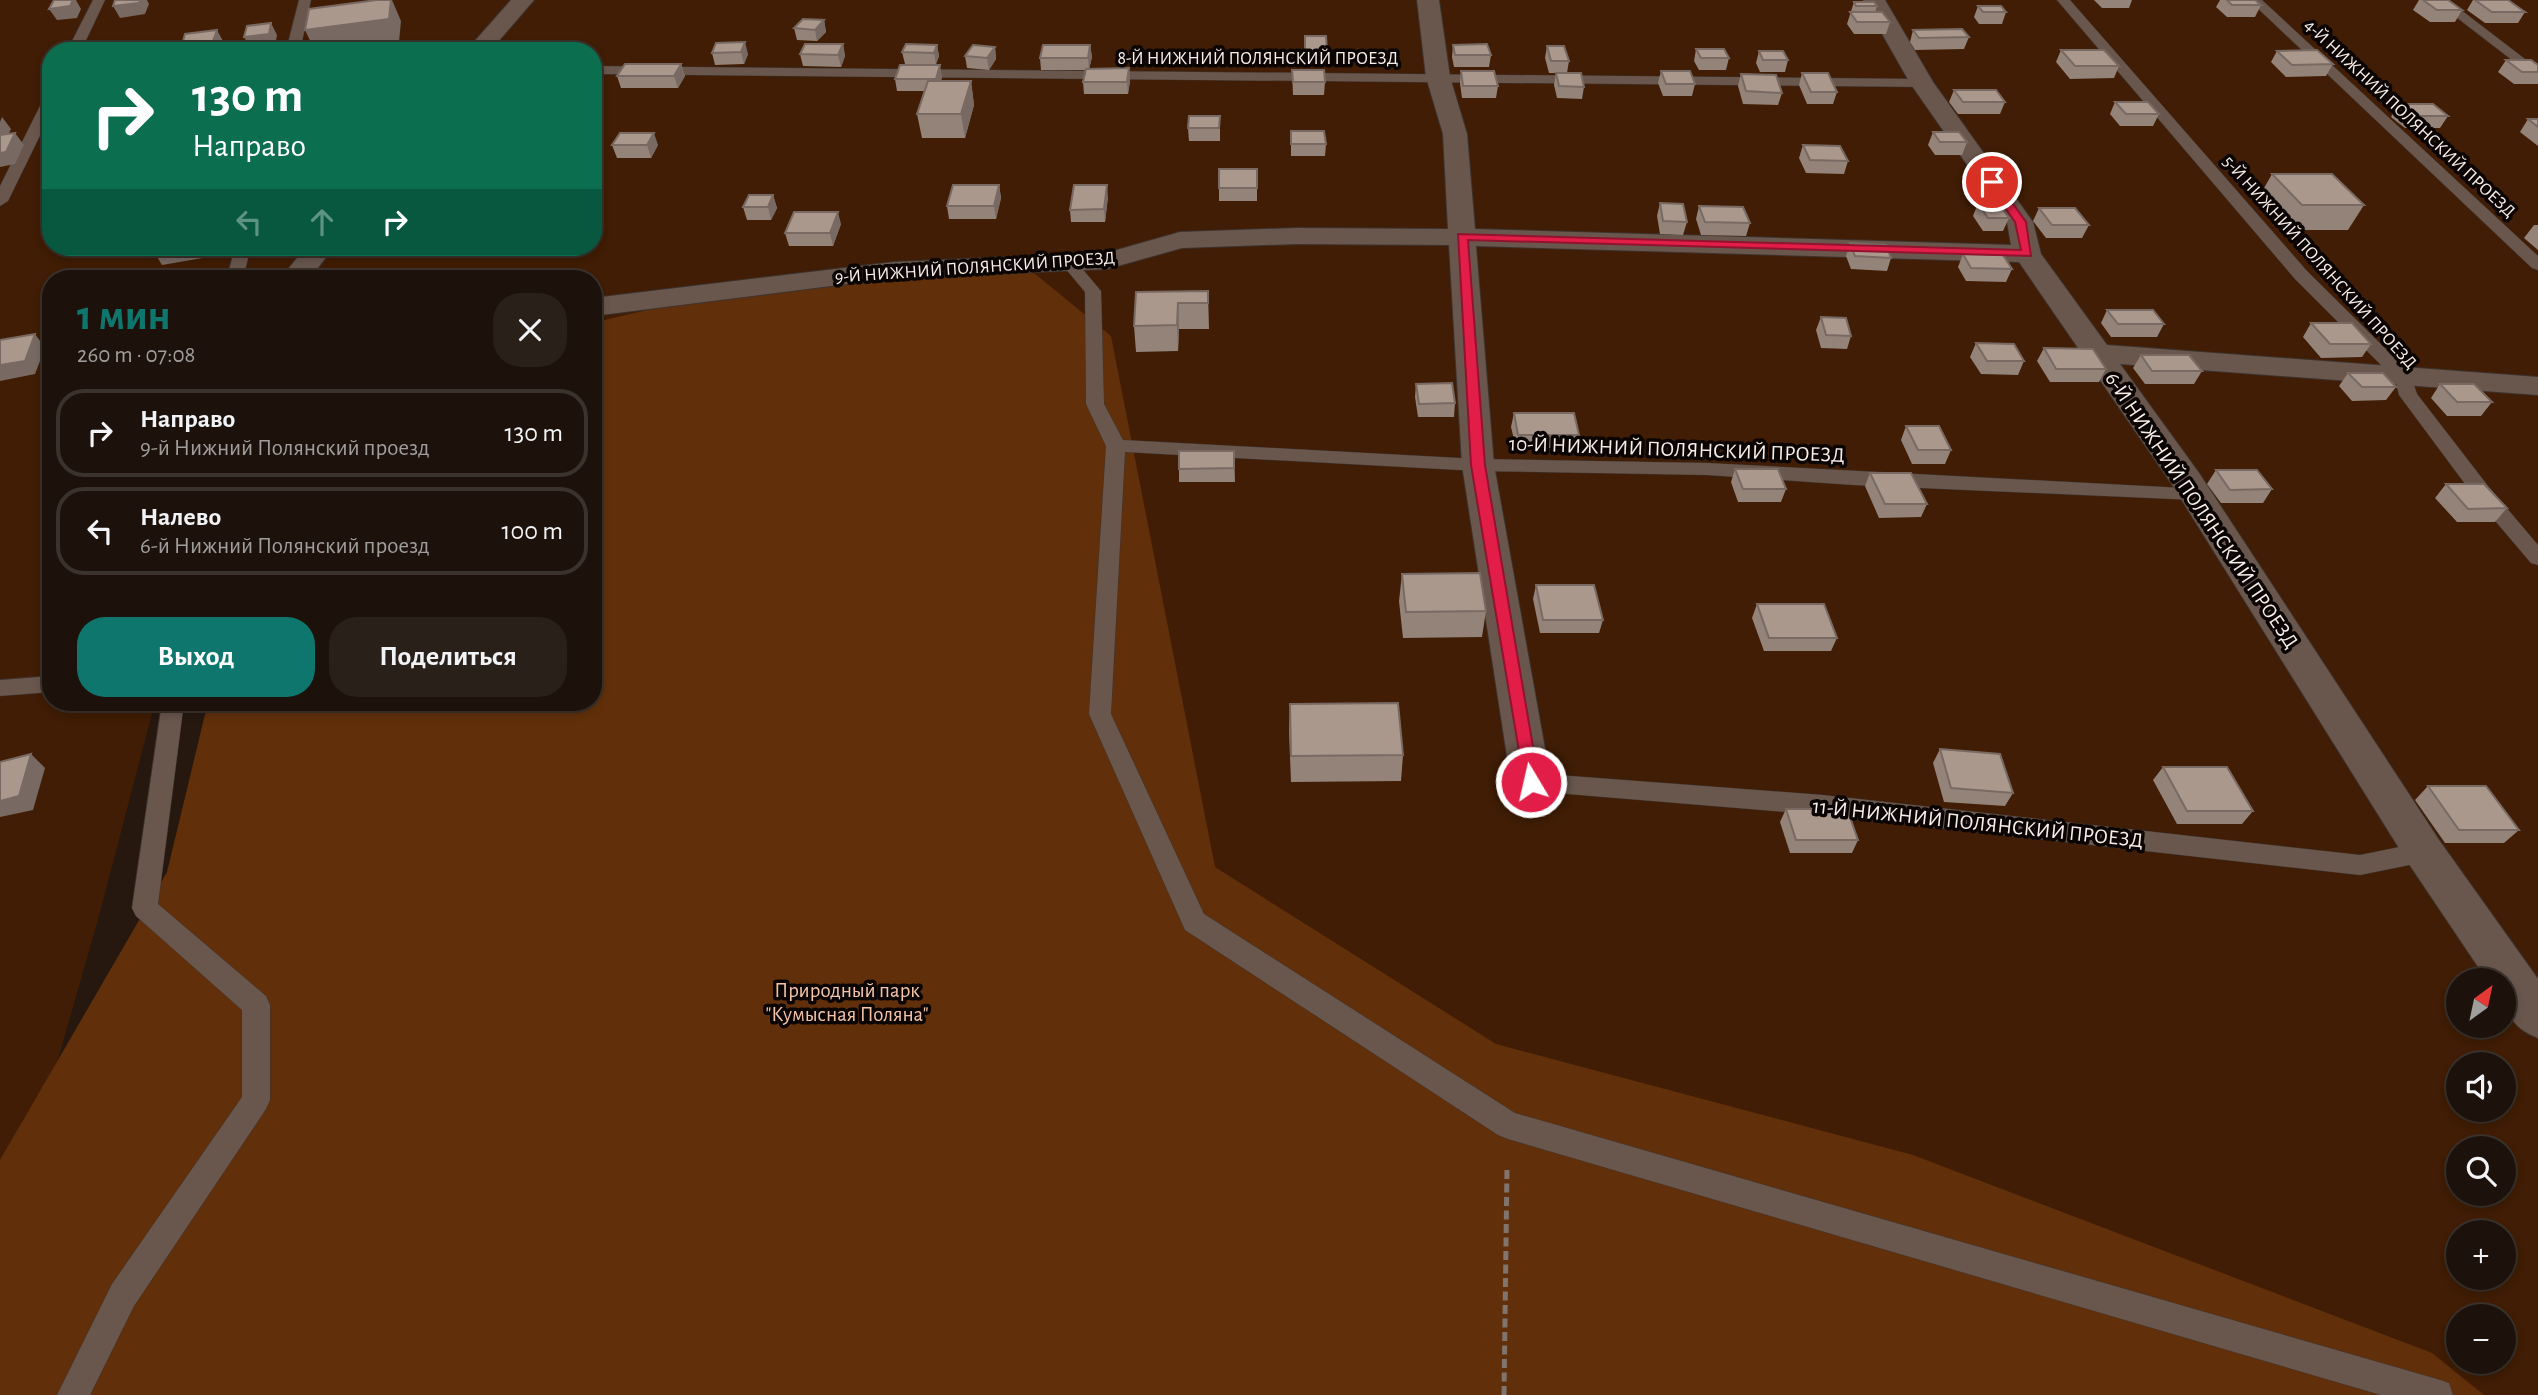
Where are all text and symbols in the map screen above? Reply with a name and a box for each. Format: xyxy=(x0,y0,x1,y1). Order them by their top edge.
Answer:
street label: 4-Й НИЖНИЙ ПОЛЯНСКИЙ ПРОЕЗД xyxy=(2300,15,2520,221)
street label: 8-Й НИЖНИЙ ПОЛЯНСКИЙ ПРОЕЗД xyxy=(1118,48,1398,68)
icon: right xyxy=(77,70,168,161)
text: 130 m xyxy=(192,72,303,121)
text: Направо xyxy=(192,130,306,162)
street label: 5-Й НИЖНИЙ ПОЛЯНСКИЙ ПРОЕЗД xyxy=(2219,151,2421,373)
pin xyxy=(1962,152,2022,212)
icon: arrive xyxy=(1973,163,2011,201)
icon: left xyxy=(230,203,268,241)
icon: ahead xyxy=(303,203,341,241)
icon: right xyxy=(376,203,414,241)
street label: 9-Й НИЖНИЙ ПОЛЯНСКИЙ ПРОЕЗД xyxy=(834,247,1116,287)
button: close xyxy=(493,293,567,367)
text: 1 мин xyxy=(77,295,171,337)
text: 260 m · 07:08 xyxy=(77,344,196,367)
street label: 6-Й НИЖНИЙ ПОЛЯНСКИЙ ПРОЕЗД xyxy=(2101,368,2303,652)
text: Направо xyxy=(140,406,235,432)
icon: right xyxy=(81,414,119,452)
text: 130 m xyxy=(505,420,563,446)
street label: 10-Й НИЖНИЙ ПОЛЯНСКИЙ ПРОЕЗД xyxy=(1509,432,1845,466)
text: 9-й Нижний Полянский проезд xyxy=(140,437,430,460)
text: Налево xyxy=(140,504,221,530)
icon: left xyxy=(81,512,119,550)
text: 100 m xyxy=(502,518,563,544)
text: 6-й Нижний Полянский проезд xyxy=(140,535,430,558)
button: Выход xyxy=(77,617,315,697)
button: Поделиться xyxy=(329,617,567,697)
position arrow xyxy=(1494,745,1568,819)
street label: 11-Й НИЖНИЙ ПОЛЯНСКИЙ ПРОЕЗД xyxy=(1812,795,2144,851)
north arrow xyxy=(2446,968,2516,1038)
map controls xyxy=(2446,968,2516,1374)
park label: Природный парк "Кумысная Поляна" xyxy=(765,980,929,1025)
button: sound xyxy=(2446,1052,2516,1122)
button: search xyxy=(2446,1136,2516,1206)
button: + xyxy=(2446,1220,2516,1290)
button: − xyxy=(2446,1304,2516,1374)

